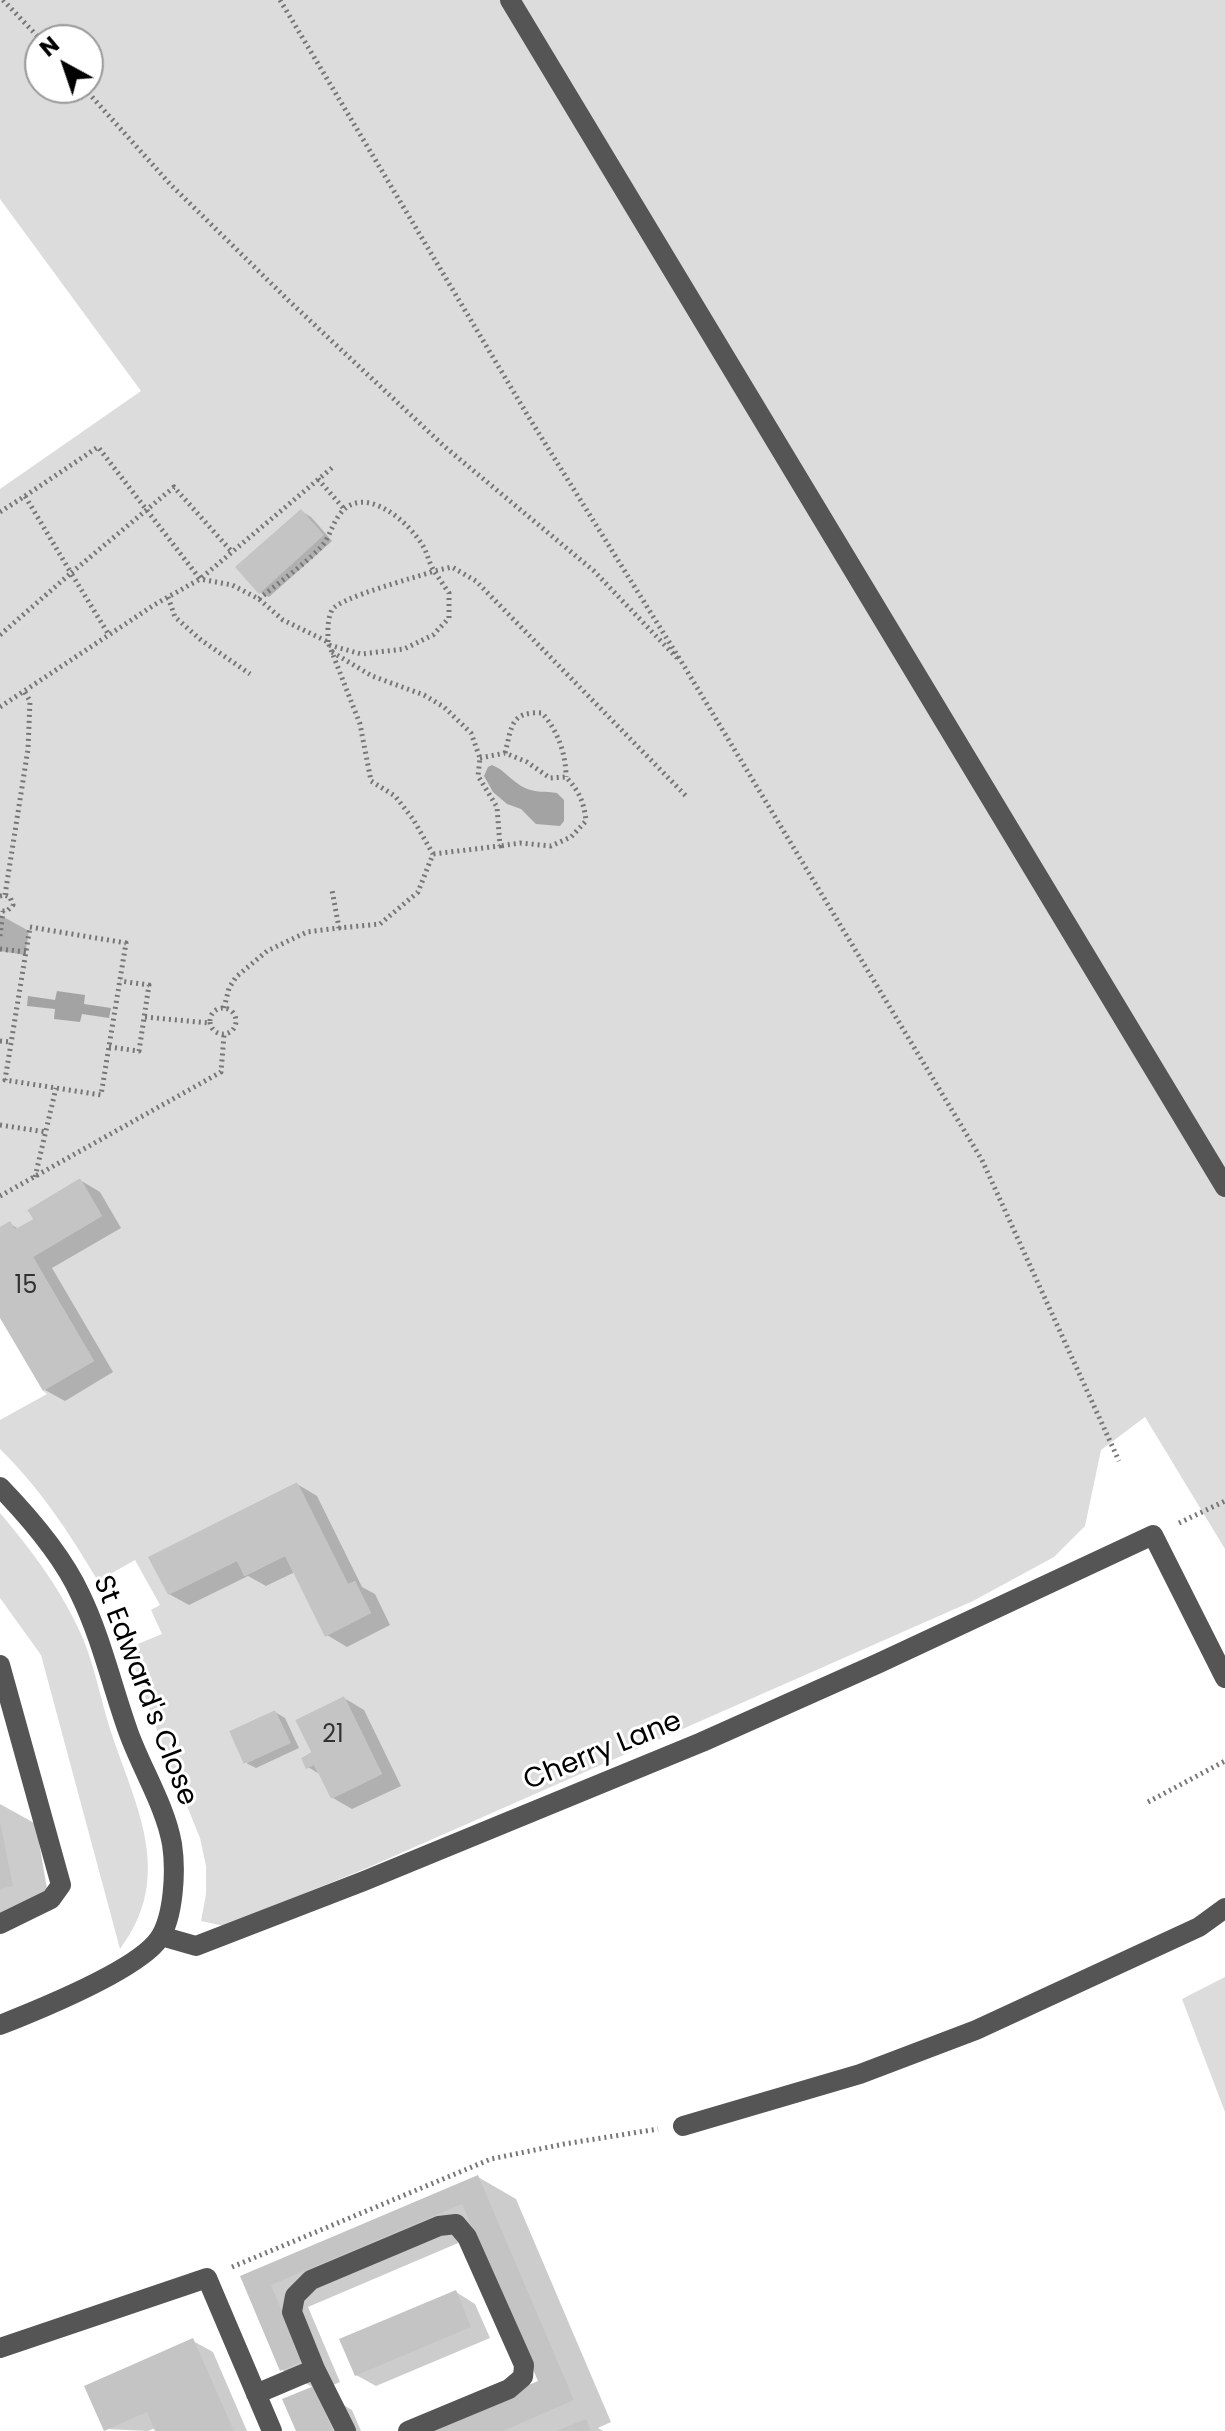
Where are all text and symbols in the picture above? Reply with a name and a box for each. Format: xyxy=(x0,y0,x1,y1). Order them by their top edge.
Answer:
north arrow xyxy=(24,24,104,104)
text: N xyxy=(33,30,66,64)
house number: 15 xyxy=(15,1273,37,1301)
street label: St Edward's Close xyxy=(85,1571,203,1811)
street label: Cherry Lane xyxy=(519,1705,687,1799)
house number: 21 xyxy=(322,1722,344,1750)

